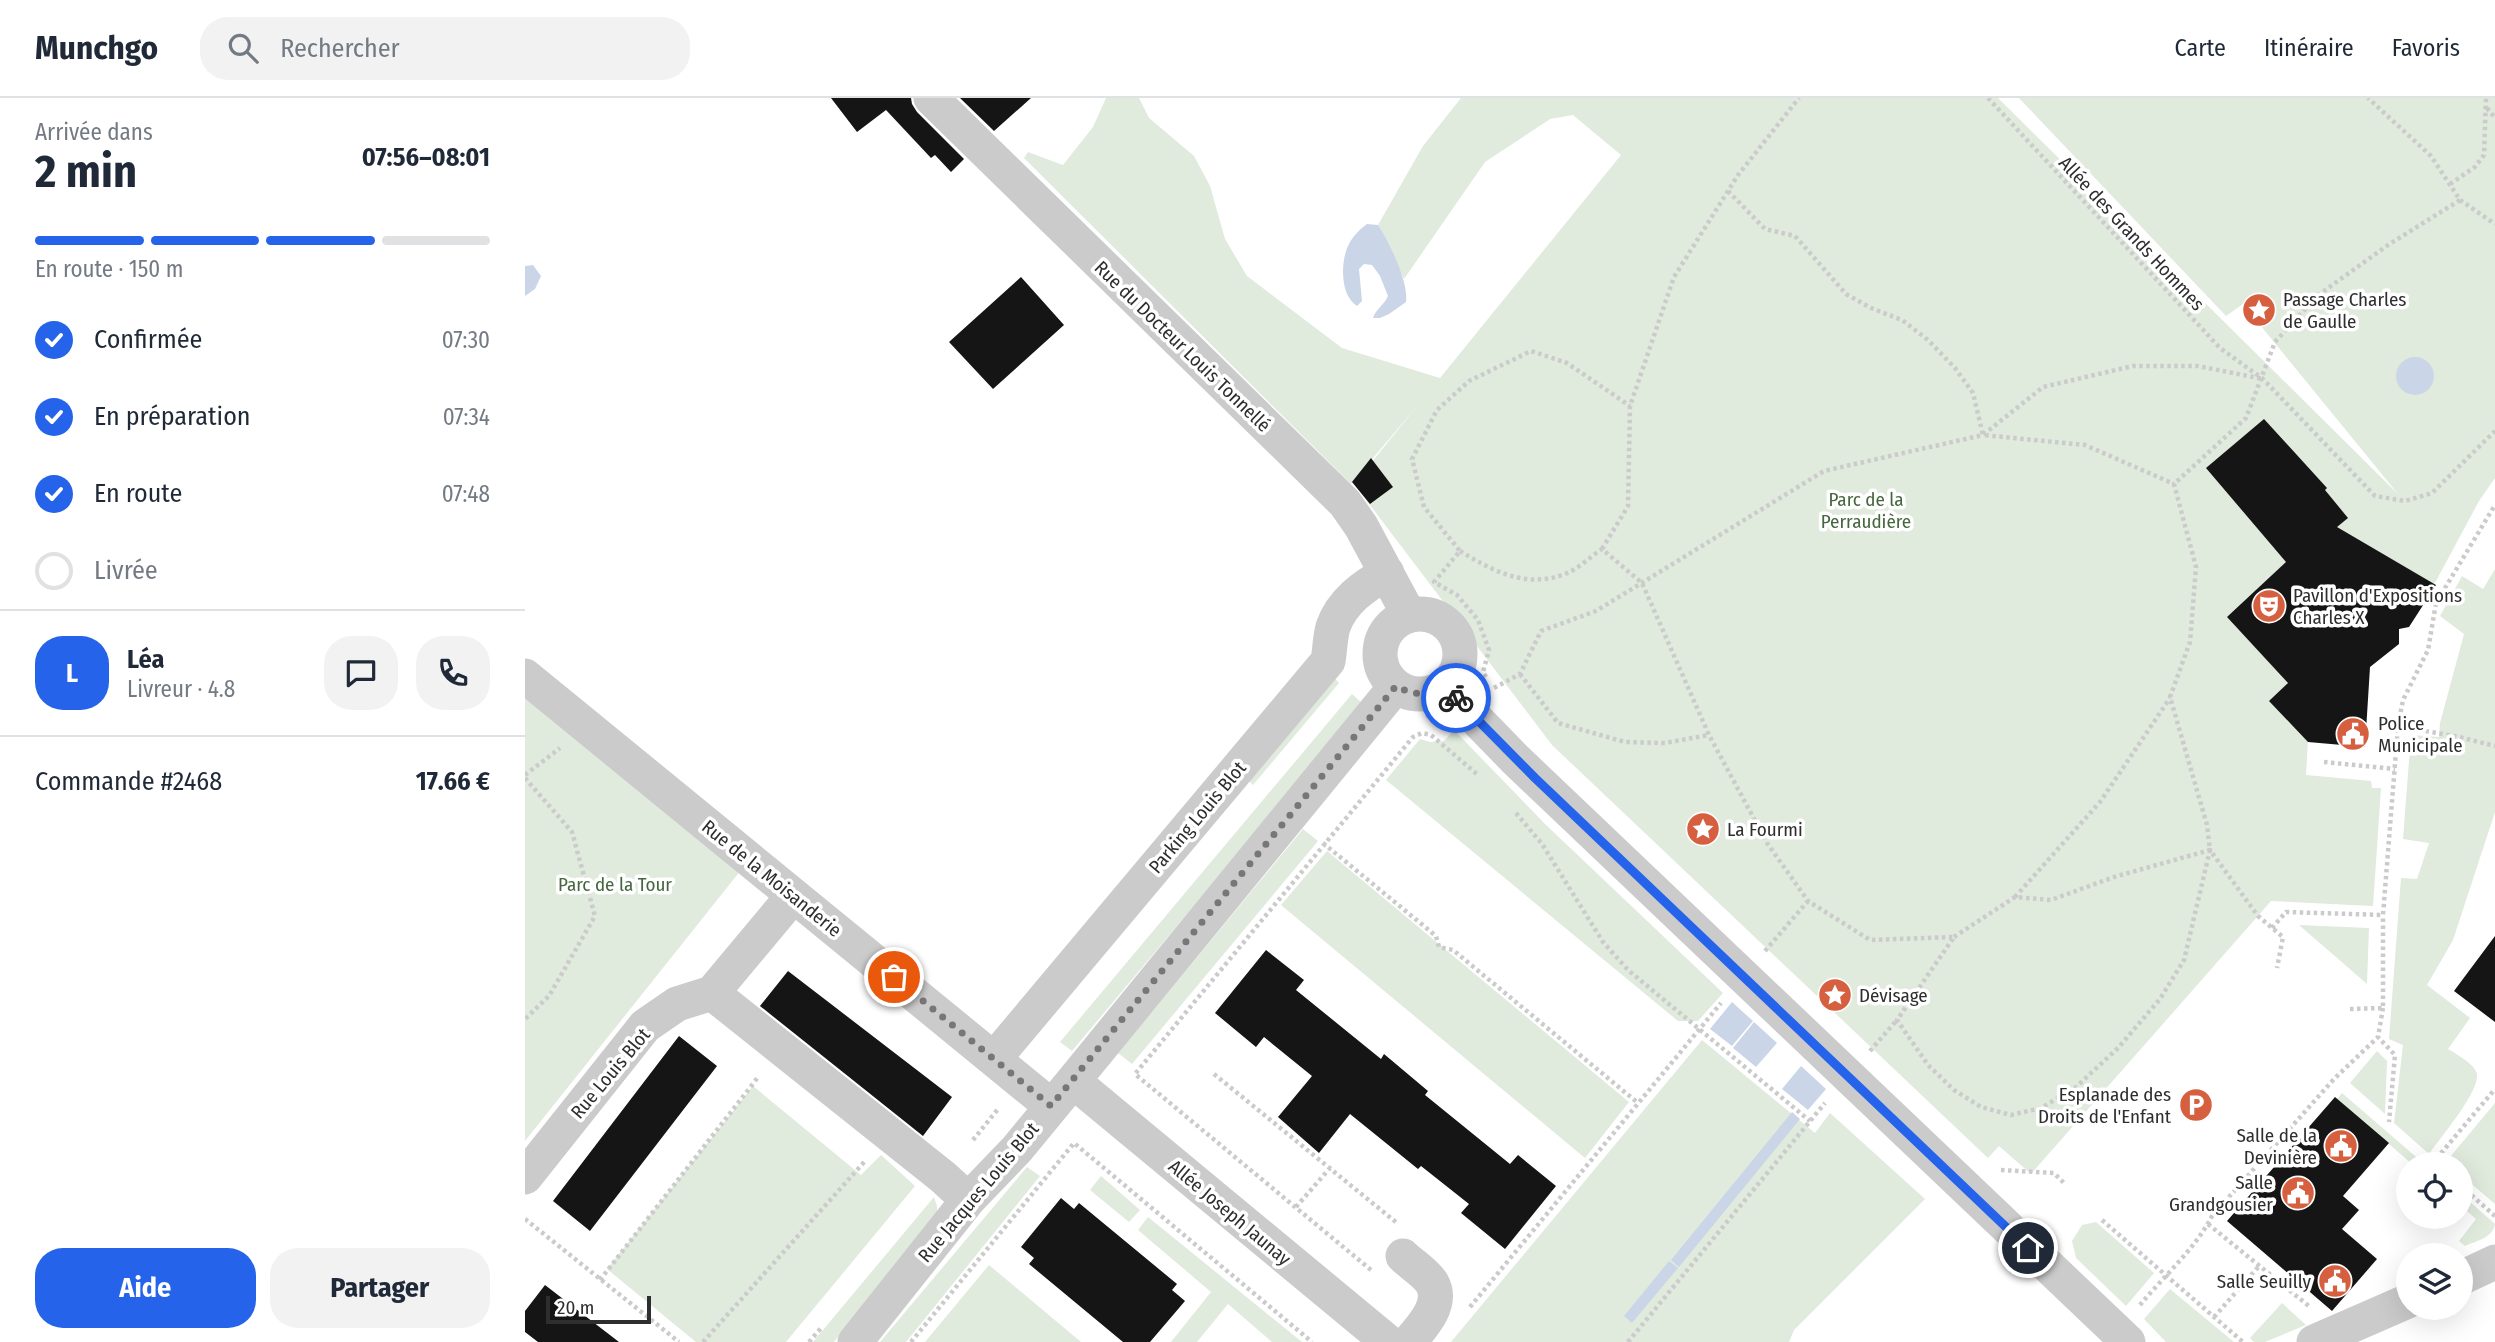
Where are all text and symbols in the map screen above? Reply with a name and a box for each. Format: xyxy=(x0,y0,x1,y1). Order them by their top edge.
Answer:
search box xyxy=(200,17,690,80)
text: Munchgo xyxy=(35,28,158,68)
icon: search xyxy=(224,29,262,67)
text: Rechercher xyxy=(280,33,400,64)
text: Carte xyxy=(2175,34,2226,62)
text: Itinéraire xyxy=(2264,34,2354,62)
text: Favoris xyxy=(2392,34,2460,62)
text: Arrivée dans xyxy=(35,118,153,146)
text: 07:56–08:01 xyxy=(362,142,490,173)
text: 2 min xyxy=(35,144,137,199)
street label: Allée des Grands Hommes xyxy=(2054,151,2209,315)
text: En route · 150 m xyxy=(35,255,183,283)
street label: Rue du Docteur Louis Tonnellé xyxy=(1090,256,1276,437)
place label: Passage Charles de Gaulle xyxy=(2283,288,2406,333)
place icon: Passage Charles de Gaulle xyxy=(2240,291,2278,329)
icon: check xyxy=(35,321,73,359)
text: Confirmée xyxy=(94,324,202,355)
text: 07:30 xyxy=(442,326,490,354)
icon: check xyxy=(35,398,73,436)
text: En préparation xyxy=(94,401,251,432)
text: 07:34 xyxy=(443,403,490,431)
icon: check xyxy=(35,475,73,513)
text: En route xyxy=(94,478,182,509)
text: 07:48 xyxy=(442,480,490,508)
park label: Parc de la Perraudière xyxy=(1821,488,1911,533)
text: Livrée xyxy=(94,555,158,586)
place label: Pavillon d'Expositions Charles X xyxy=(2293,584,2462,629)
theatre icon: Pavillon d'Expositions Charles X xyxy=(2250,587,2288,625)
button: chat xyxy=(324,636,398,710)
button: phone xyxy=(416,636,490,710)
text: Léa xyxy=(127,644,164,675)
text: L xyxy=(66,658,78,689)
courier xyxy=(1421,663,1491,733)
text: Livreur · 4.8 xyxy=(127,675,235,703)
icon: bike xyxy=(1437,679,1475,717)
place label: Police Municipale xyxy=(2378,712,2463,757)
public building icon: Police Municipale xyxy=(2334,715,2372,753)
street label: Parking Louis Blot xyxy=(1144,756,1251,878)
text: Commande #2468 xyxy=(35,766,222,797)
text: 17.66 € xyxy=(416,766,490,797)
place icon: La Fourmi xyxy=(1684,810,1722,848)
street label: Rue de la Moisanderie xyxy=(697,815,846,942)
place label: La Fourmi xyxy=(1727,818,1803,841)
park label: Parc de la Tour xyxy=(558,873,672,896)
pin xyxy=(864,947,924,1007)
icon: bag xyxy=(875,958,913,996)
place icon: Dévisage xyxy=(1816,976,1854,1014)
place label: Dévisage xyxy=(1859,984,1928,1007)
street label: Rue Louis Blot xyxy=(566,1023,655,1123)
place label: Esplanade des Droits de l'Enfant xyxy=(2038,1083,2172,1128)
parking icon: Esplanade des Droits de l'Enfant xyxy=(2177,1086,2215,1124)
street label: Rue Jacques Louis Blot xyxy=(913,1117,1044,1267)
place label: Salle de la Devinière xyxy=(2236,1124,2317,1169)
public building icon: Salle de la Devinière xyxy=(2322,1127,2360,1165)
map controls xyxy=(2396,1152,2473,1320)
button: locate xyxy=(2396,1152,2473,1229)
street label: Allée Joseph Jaunay xyxy=(1164,1155,1296,1271)
place label: Salle Grandgousier xyxy=(2169,1171,2273,1216)
public building icon: Salle Grandgousier xyxy=(2279,1174,2317,1212)
pin xyxy=(1998,1218,2058,1278)
icon: home xyxy=(2009,1229,2047,1267)
button: layers xyxy=(2396,1243,2473,1320)
button: Aide xyxy=(35,1248,256,1328)
button: Partager xyxy=(270,1248,490,1328)
public building icon: Salle Seuilly xyxy=(2316,1262,2354,1300)
place label: Salle Seuilly xyxy=(2217,1270,2312,1293)
scale bar xyxy=(546,1293,651,1325)
text: 20 m xyxy=(557,1296,594,1319)

